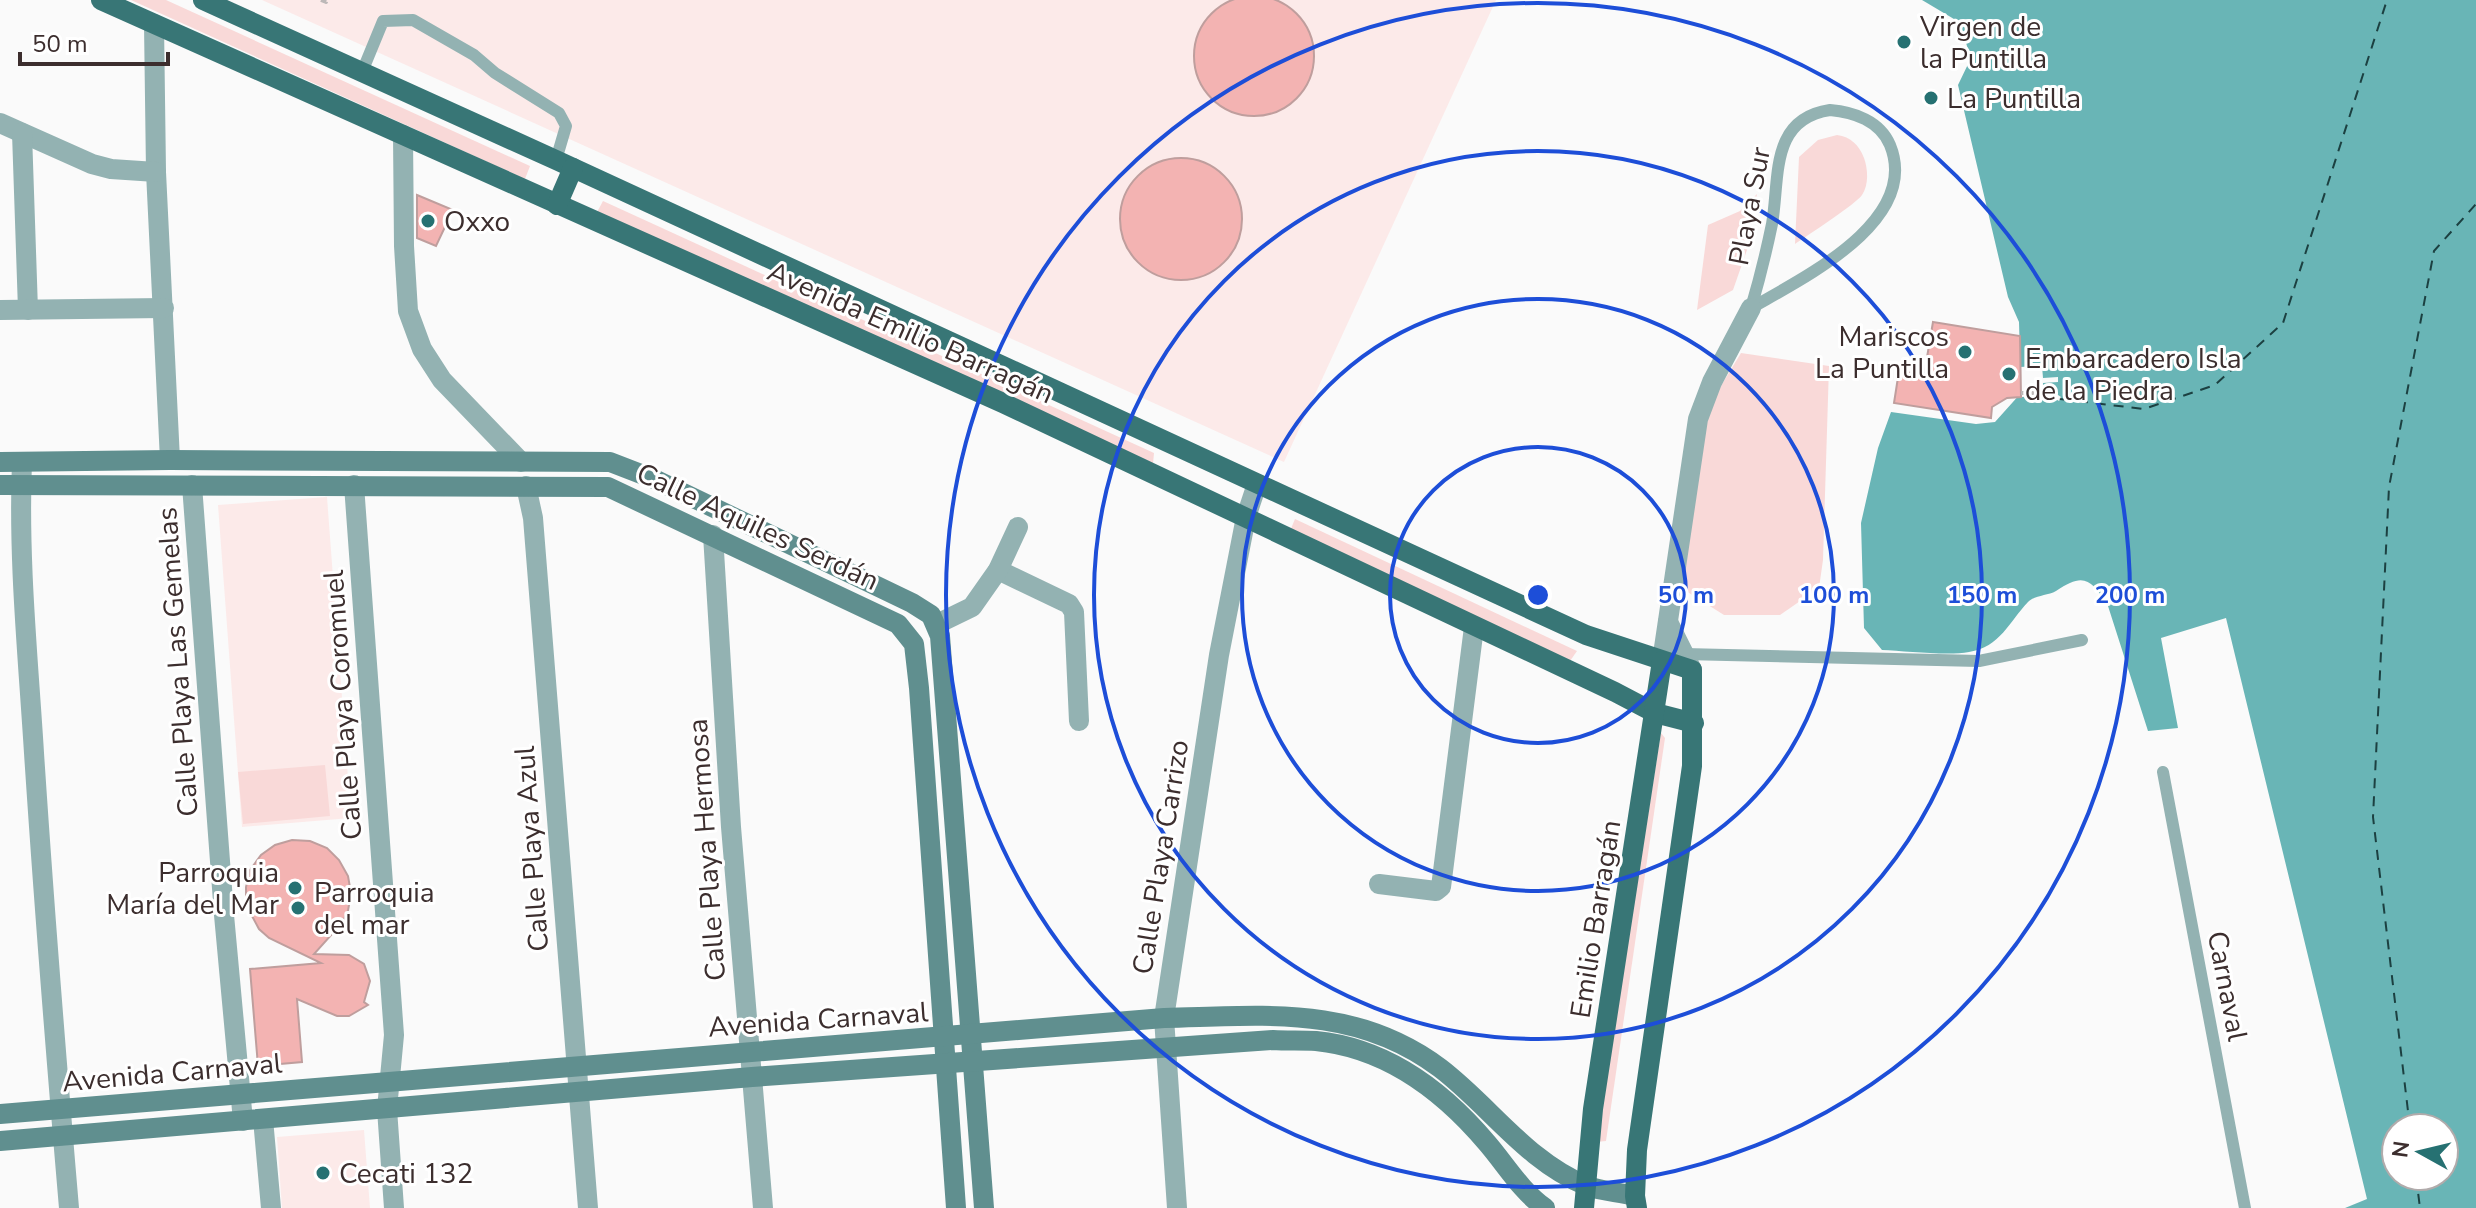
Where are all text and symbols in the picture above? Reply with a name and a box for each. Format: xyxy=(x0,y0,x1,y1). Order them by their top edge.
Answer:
place label: Virgen de la Puntilla xyxy=(1919,8,2047,78)
scale bar xyxy=(20,16,168,66)
text: 50 m xyxy=(32,28,88,60)
marker: Virgen de la Puntilla xyxy=(1895,33,1913,51)
place label: La Puntilla xyxy=(1947,80,2081,118)
marker: La Puntilla xyxy=(1922,89,1940,107)
street label: Playa Sur xyxy=(1720,144,1780,269)
place label: Oxxo xyxy=(444,203,510,241)
marker: Oxxo xyxy=(419,212,437,230)
street label: Avenida Emilio Barragán xyxy=(761,253,1060,413)
place label: Mariscos La Puntilla xyxy=(1815,318,1949,388)
place label: Embarcadero Isla de la Piedra xyxy=(2025,340,2242,410)
marker: Mariscos La Puntilla xyxy=(1956,343,1974,361)
marker: Embarcadero Isla de la Piedra xyxy=(2000,365,2018,383)
street label: Calle Aquiles Serdán xyxy=(630,454,885,600)
street label: Calle Playa Las Gemelas xyxy=(148,506,208,818)
street label: Calle Playa Coromuel xyxy=(315,568,371,841)
text: 50 m xyxy=(1658,579,1714,611)
text: 100 m xyxy=(1799,579,1869,611)
text: 150 m xyxy=(1947,579,2017,611)
text: 200 m xyxy=(2095,579,2165,611)
centre of rings xyxy=(1524,581,1552,609)
street label: Calle Playa Hermosa xyxy=(679,718,735,982)
street label: Calle Playa Carrizo xyxy=(1124,737,1198,977)
street label: Calle Playa Azul xyxy=(506,744,558,953)
street label: Emilio Barragán xyxy=(1562,817,1630,1021)
place label: Parroquia María del Mar xyxy=(106,854,279,924)
place label: Parroquia del mar xyxy=(314,874,435,944)
marker: Parroquia María del Mar xyxy=(286,879,304,897)
marker: Parroquia del mar xyxy=(289,899,307,917)
street label: Carnaval xyxy=(2198,928,2256,1045)
street label: Avenida Carnaval xyxy=(707,993,930,1047)
street label: Avenida Carnaval xyxy=(61,1044,284,1102)
north arrow xyxy=(2380,1112,2460,1192)
text: N xyxy=(2385,1139,2417,1160)
place label: Cecati 132 xyxy=(339,1155,473,1193)
marker: Cecati 132 xyxy=(314,1164,332,1182)

